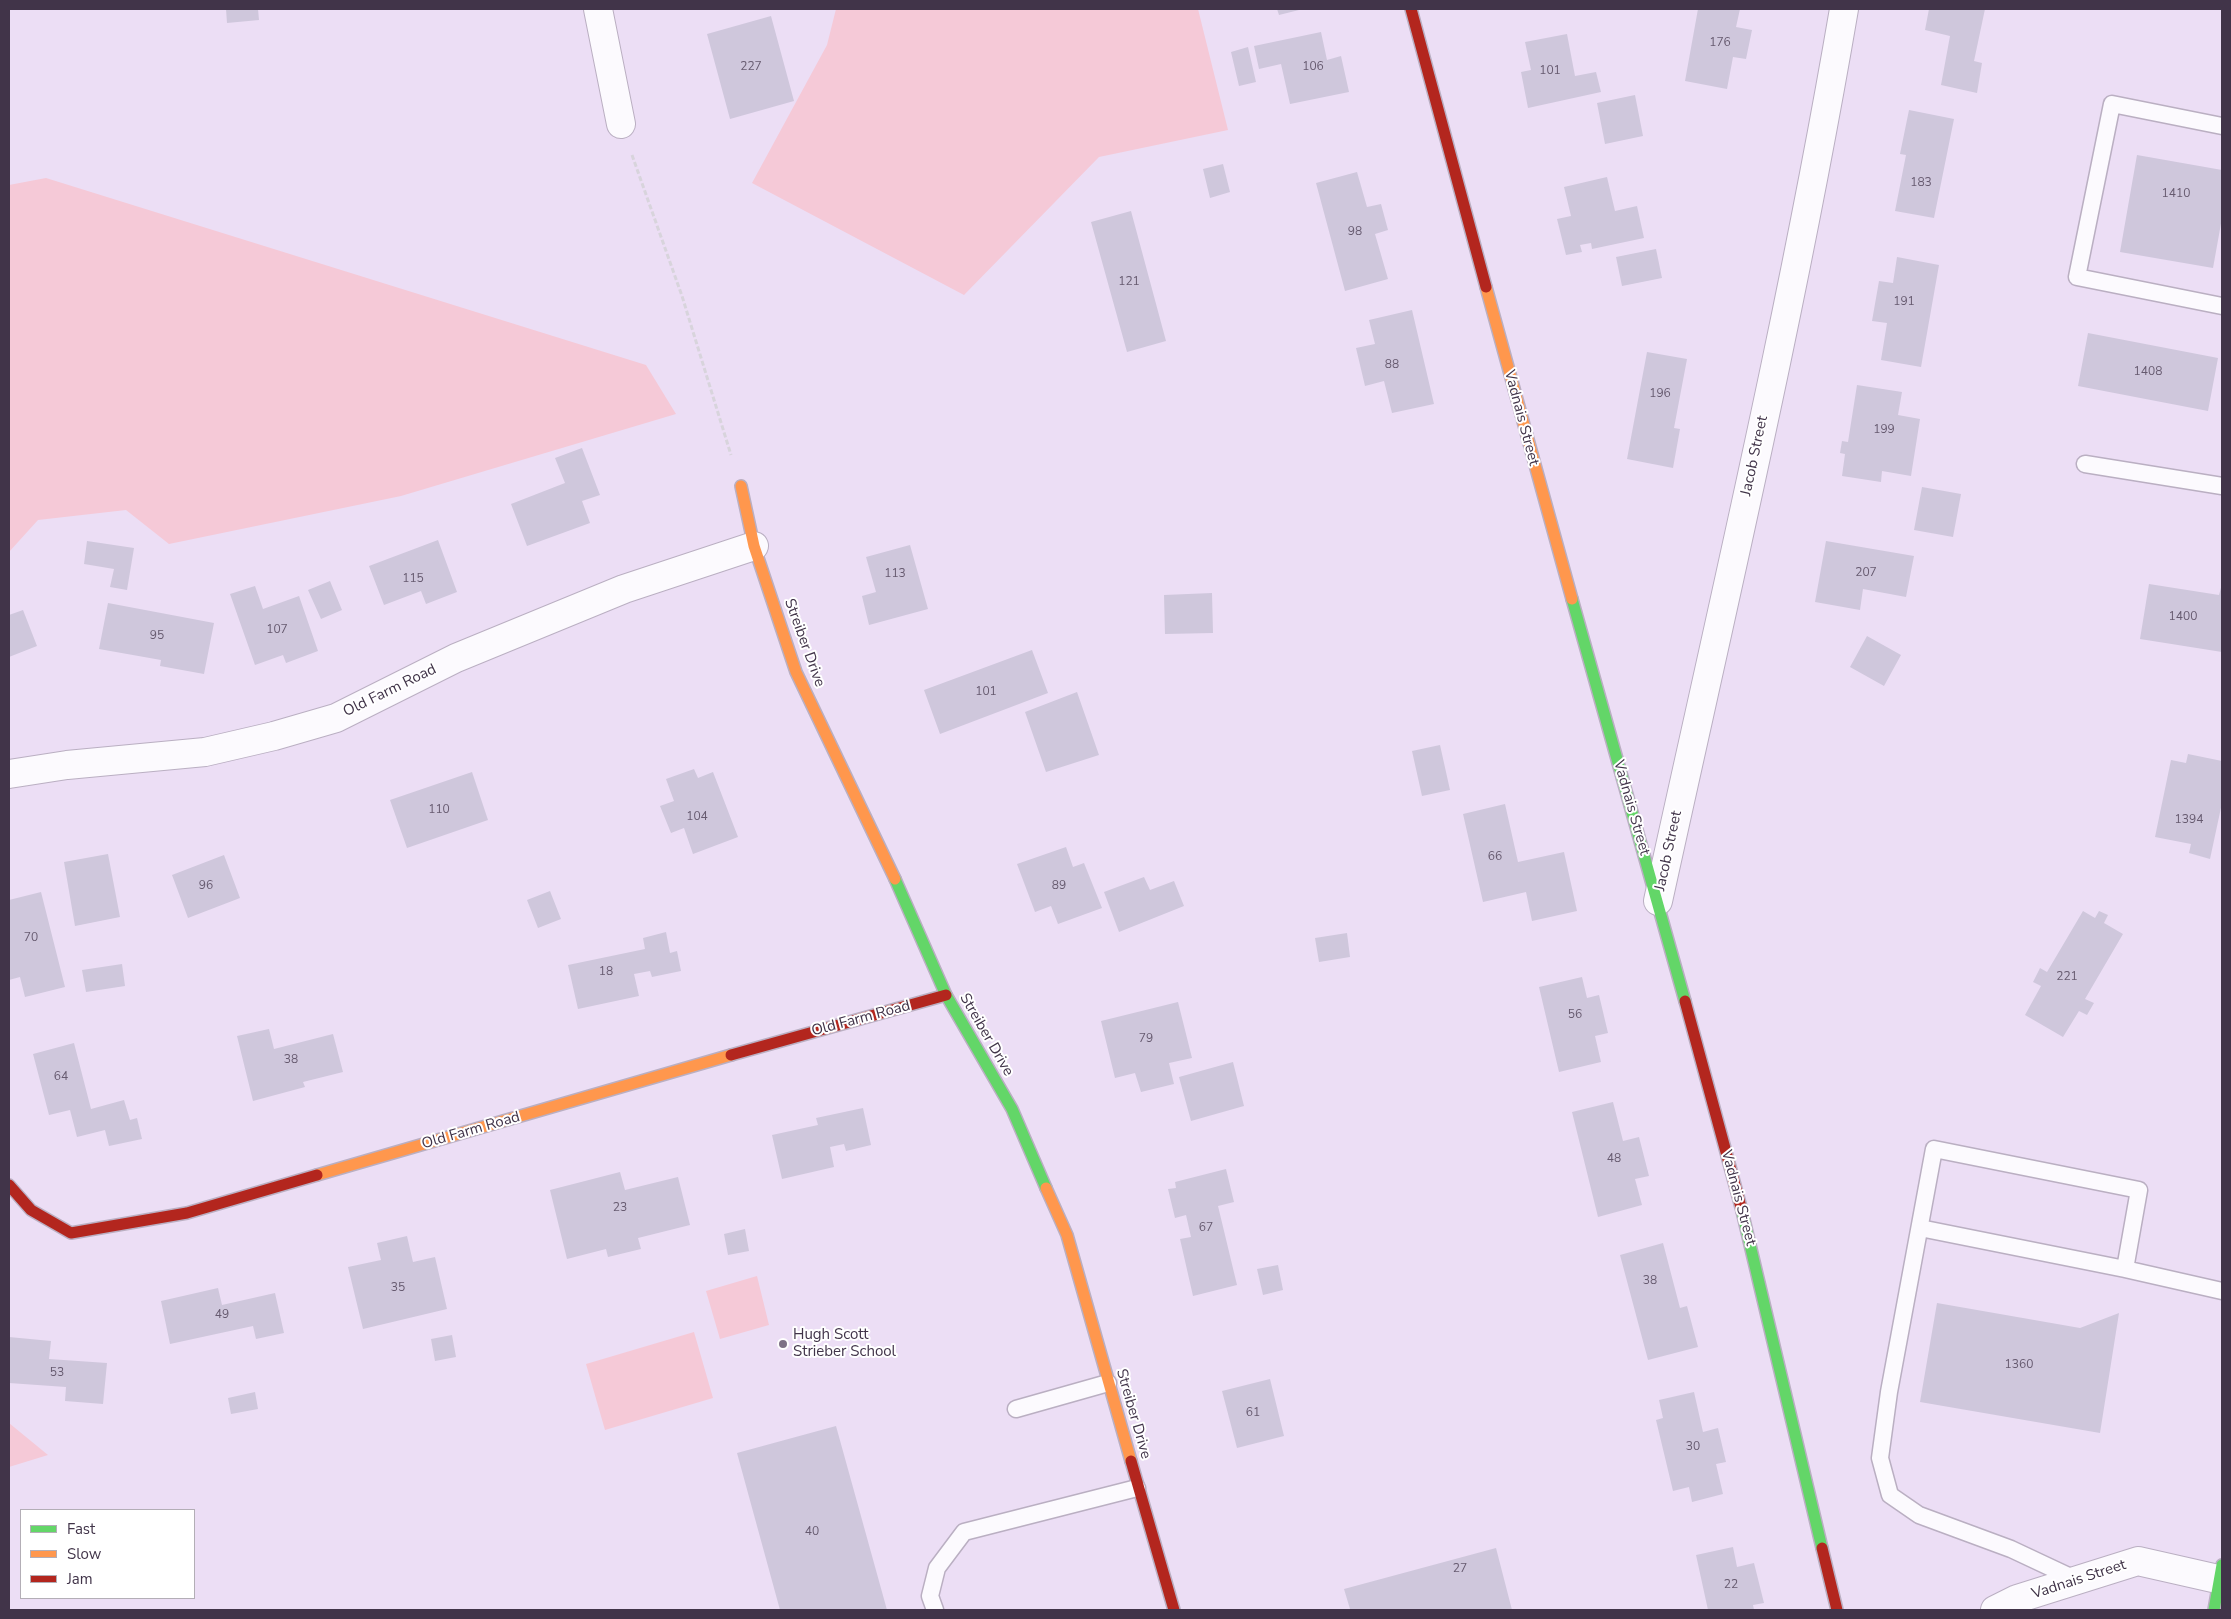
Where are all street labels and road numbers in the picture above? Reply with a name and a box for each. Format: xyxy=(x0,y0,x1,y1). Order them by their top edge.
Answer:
street label: Vadnais Street xyxy=(1500,368,1542,468)
street label: Jacob Street xyxy=(1738,414,1772,498)
street label: Streiber Drive xyxy=(780,596,828,690)
street label: Old Farm Road xyxy=(341,661,439,721)
street label: Vadnais Street xyxy=(1609,758,1653,858)
street label: Jacob Street xyxy=(1652,809,1686,893)
street label: Streiber Drive xyxy=(955,990,1017,1080)
street label: Old Farm Road xyxy=(810,997,912,1041)
street label: Old Farm Road xyxy=(420,1108,522,1154)
street label: Vadnais Street xyxy=(1717,1148,1759,1248)
street label: Streiber Drive xyxy=(1112,1367,1154,1461)
street label: Vadnais Street xyxy=(2030,1556,2128,1604)

